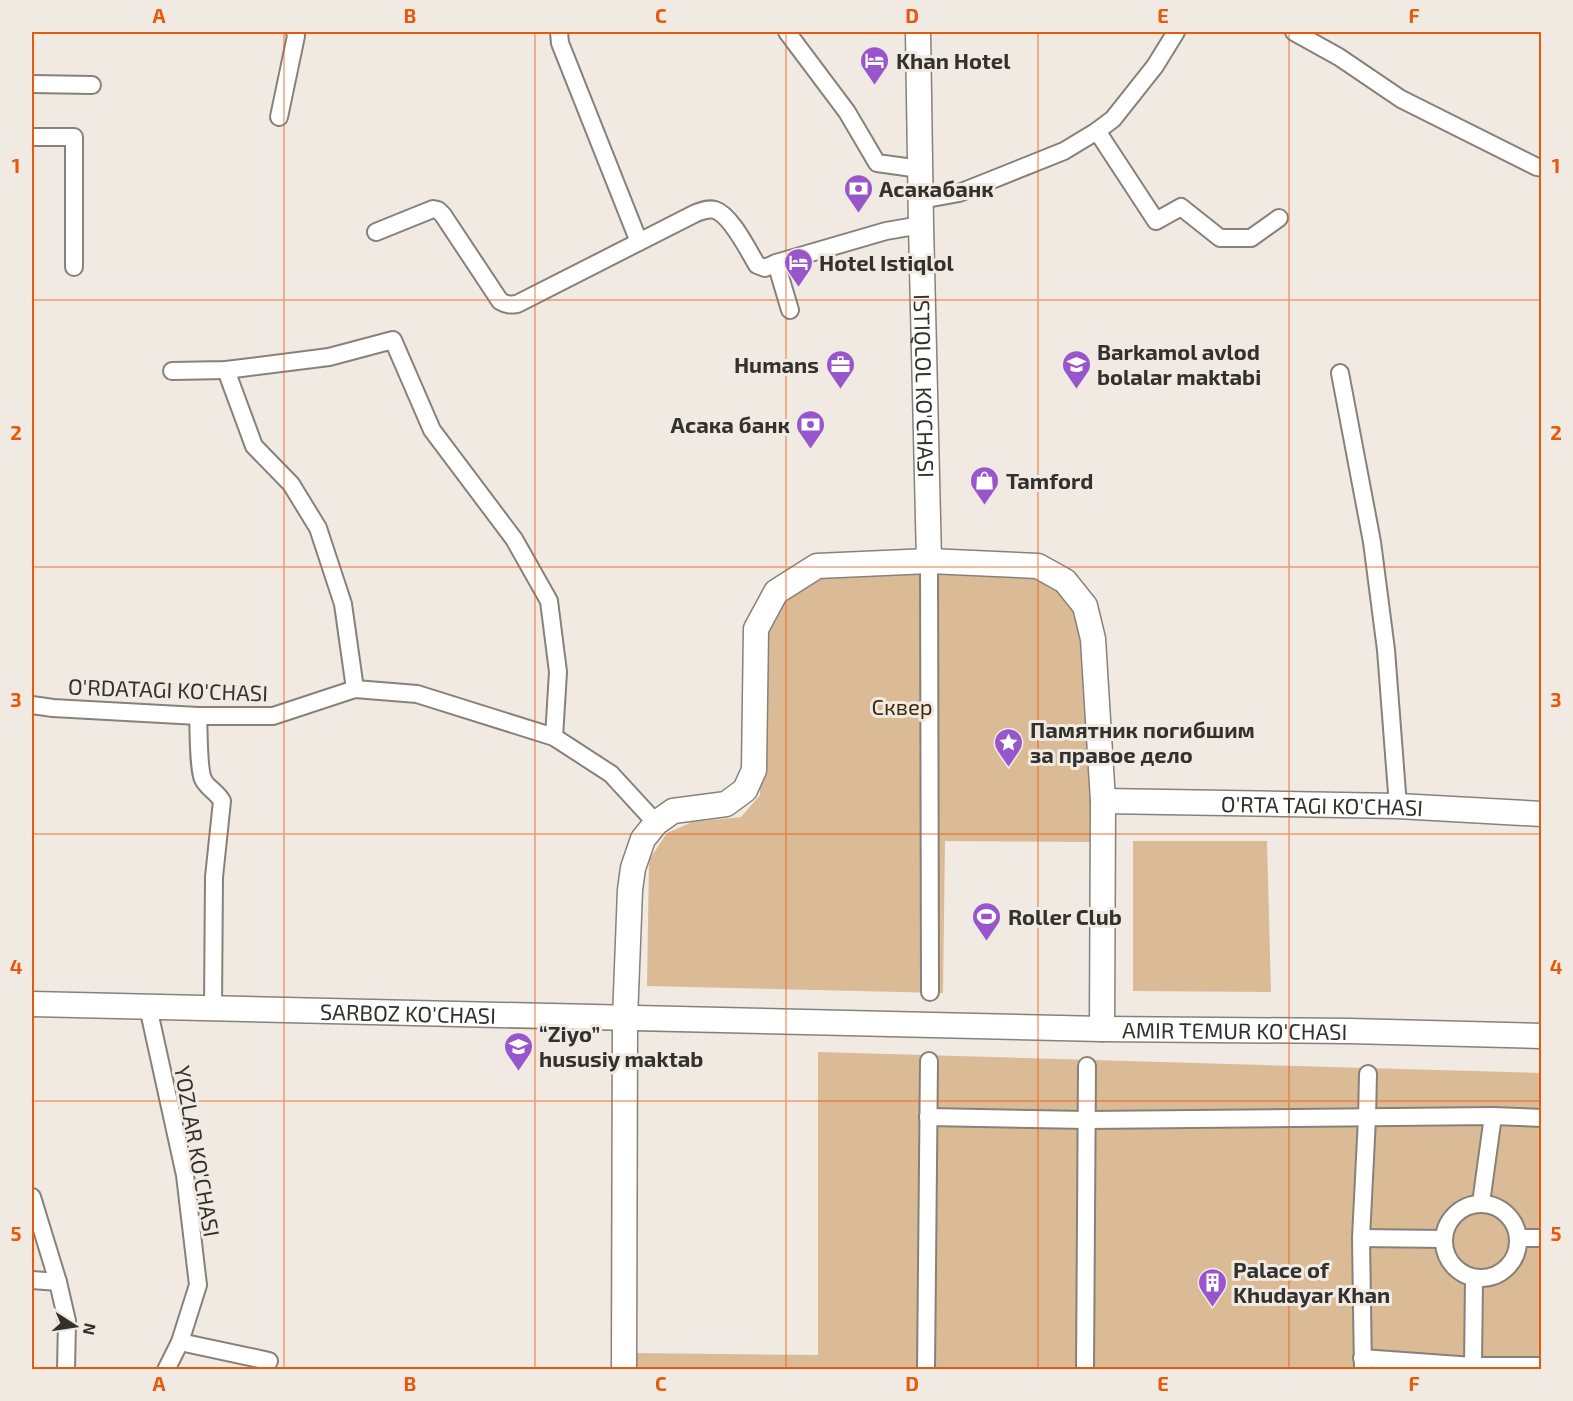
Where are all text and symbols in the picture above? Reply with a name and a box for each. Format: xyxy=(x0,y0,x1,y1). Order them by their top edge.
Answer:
text: A xyxy=(152,3,166,27)
text: B xyxy=(404,3,416,27)
text: C xyxy=(655,3,667,27)
text: D xyxy=(905,3,919,27)
text: E xyxy=(1157,3,1169,27)
text: F xyxy=(1408,3,1420,27)
hotel icon: Khan Hotel xyxy=(859,44,891,86)
place label: Khan Hotel xyxy=(896,47,1011,73)
text: 1 xyxy=(12,153,20,177)
text: 1 xyxy=(1552,153,1560,177)
bank icon: Асакабанк xyxy=(842,172,874,214)
place label: Асакабанк xyxy=(879,175,994,201)
hotel icon: Hotel Istiqlol xyxy=(782,246,814,288)
place label: Hotel Istiqlol xyxy=(819,249,955,275)
street label: ISTIQLOL KO'CHASI xyxy=(910,294,940,478)
place label: Barkamol avlod bolalar maktabi xyxy=(1097,338,1261,389)
office icon: Humans xyxy=(824,348,856,390)
school or university icon: Barkamol avlod bolalar maktabi xyxy=(1060,348,1092,390)
place label: Humans xyxy=(734,351,819,377)
bank icon: Асака банк xyxy=(795,408,827,450)
place label: Асака банк xyxy=(671,411,790,437)
text: 2 xyxy=(10,420,22,444)
text: 2 xyxy=(1550,420,1562,444)
shop icon: Tamford xyxy=(969,464,1001,506)
place label: Tamford xyxy=(1006,467,1093,493)
street label: O'RDATAGI KO'CHASI xyxy=(68,673,268,705)
text: 3 xyxy=(10,687,22,711)
text: 3 xyxy=(1550,687,1562,711)
park label: Сквер xyxy=(871,693,933,719)
place label: Памятник погибшим за правое дело xyxy=(1030,716,1255,767)
place icon: Памятник погибшим за правое дело xyxy=(993,726,1025,768)
street label: O'RTA TAGI KO'CHASI xyxy=(1221,790,1424,820)
sports icon: Roller Club xyxy=(971,900,1003,942)
place label: Roller Club xyxy=(1008,903,1122,929)
text: 4 xyxy=(10,954,23,978)
text: 4 xyxy=(1550,954,1563,978)
street label: SARBOZ KO'CHASI xyxy=(320,998,496,1028)
street label: AMIR TEMUR KO'CHASI xyxy=(1122,1016,1347,1044)
place label: “Ziyo” hususiy maktab xyxy=(539,1020,703,1072)
school or university icon: “Ziyo” hususiy maktab xyxy=(502,1030,534,1072)
street label: YOZLAR KO'CHASI xyxy=(170,1063,226,1239)
text: 5 xyxy=(10,1221,22,1245)
text: 5 xyxy=(1550,1221,1562,1245)
place label: Palace of Khudayar Khan xyxy=(1233,1256,1390,1308)
building icon: Palace of Khudayar Khan xyxy=(1196,1266,1228,1308)
north arrow xyxy=(45,1296,105,1356)
text: N xyxy=(80,1322,101,1337)
text: A xyxy=(152,1371,166,1395)
text: B xyxy=(404,1371,416,1395)
text: C xyxy=(655,1371,667,1395)
text: D xyxy=(905,1371,919,1395)
text: E xyxy=(1157,1371,1169,1395)
text: F xyxy=(1408,1371,1420,1395)

